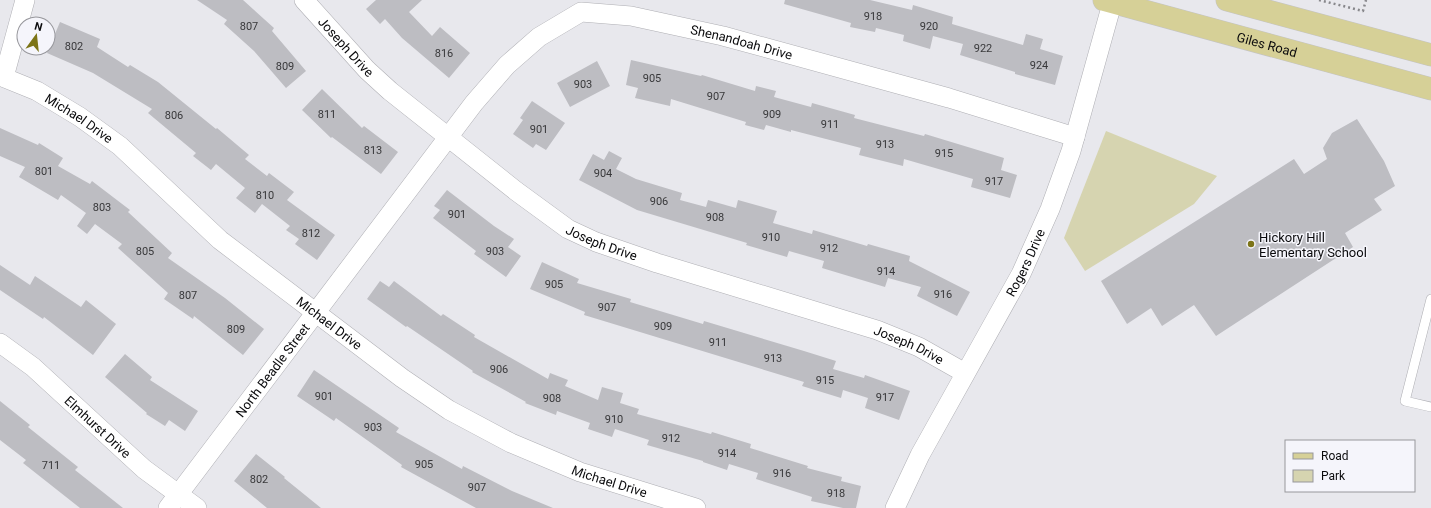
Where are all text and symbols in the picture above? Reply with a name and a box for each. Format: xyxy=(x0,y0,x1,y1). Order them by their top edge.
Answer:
house number: 918 xyxy=(864,10,882,23)
street label: Joseph Drive xyxy=(315,14,377,80)
north arrow xyxy=(16,16,56,56)
text: N xyxy=(33,20,44,34)
house number: 807 xyxy=(240,20,258,33)
house number: 920 xyxy=(920,20,938,33)
street label: Shenandoah Drive xyxy=(689,22,794,62)
street label: Giles Road xyxy=(1235,29,1299,60)
house number: 802 xyxy=(65,40,83,53)
house number: 922 xyxy=(974,42,992,55)
house number: 816 xyxy=(435,47,453,60)
house number: 924 xyxy=(1030,59,1048,72)
house number: 809 xyxy=(276,60,294,73)
house number: 905 xyxy=(643,72,661,85)
house number: 903 xyxy=(574,78,592,91)
street label: Michael Drive xyxy=(43,90,116,146)
house number: 907 xyxy=(707,90,725,103)
house number: 811 xyxy=(318,108,336,121)
house number: 909 xyxy=(763,108,781,121)
house number: 806 xyxy=(165,109,183,122)
house number: 911 xyxy=(821,118,839,131)
house number: 901 xyxy=(530,123,548,136)
house number: 913 xyxy=(876,138,894,151)
house number: 813 xyxy=(364,144,382,157)
house number: 915 xyxy=(935,147,953,160)
house number: 801 xyxy=(35,165,53,178)
house number: 904 xyxy=(594,167,612,180)
house number: 917 xyxy=(985,175,1003,188)
house number: 810 xyxy=(256,189,274,202)
house number: 906 xyxy=(650,195,668,208)
house number: 803 xyxy=(93,201,111,214)
house number: 901 xyxy=(448,208,466,221)
house number: 908 xyxy=(706,211,724,224)
street label: Joseph Drive xyxy=(564,222,639,263)
street label: Rogers Drive xyxy=(1003,226,1048,299)
house number: 812 xyxy=(302,227,320,240)
place label: Hickory Hill Elementary School xyxy=(1259,230,1367,260)
house number: 910 xyxy=(762,231,780,244)
marker: Hickory Hill Elementary School xyxy=(1246,239,1256,249)
house number: 912 xyxy=(820,242,838,255)
house number: 805 xyxy=(136,245,154,258)
house number: 903 xyxy=(486,245,504,258)
house number: 914 xyxy=(877,265,895,278)
house number: 905 xyxy=(545,278,563,291)
house number: 916 xyxy=(934,288,952,301)
house number: 807 xyxy=(179,289,197,302)
street label: Michael Drive xyxy=(294,293,365,353)
house number: 907 xyxy=(598,301,616,314)
street label: North Beadle Street xyxy=(232,320,312,420)
house number: 909 xyxy=(654,320,672,333)
street label: Joseph Drive xyxy=(872,322,947,367)
house number: 809 xyxy=(227,323,245,336)
house number: 911 xyxy=(709,336,727,349)
house number: 913 xyxy=(764,352,782,365)
house number: 906 xyxy=(490,363,508,376)
house number: 915 xyxy=(816,374,834,387)
house number: 901 xyxy=(315,390,333,403)
house number: 917 xyxy=(876,391,894,404)
house number: 908 xyxy=(543,392,561,405)
street label: Elmhurst Drive xyxy=(62,393,134,461)
house number: 910 xyxy=(605,413,623,426)
house number: 903 xyxy=(364,421,382,434)
house number: 912 xyxy=(662,432,680,445)
legend xyxy=(1285,440,1415,492)
house number: 914 xyxy=(718,447,736,460)
text: Road xyxy=(1321,449,1349,463)
house number: 905 xyxy=(415,458,433,471)
house number: 711 xyxy=(42,459,60,472)
street label: Michael Drive xyxy=(569,462,649,500)
house number: 916 xyxy=(773,467,791,480)
text: Park xyxy=(1321,469,1346,483)
house number: 802 xyxy=(250,473,268,486)
house number: 907 xyxy=(468,481,486,494)
house number: 918 xyxy=(827,487,845,500)

